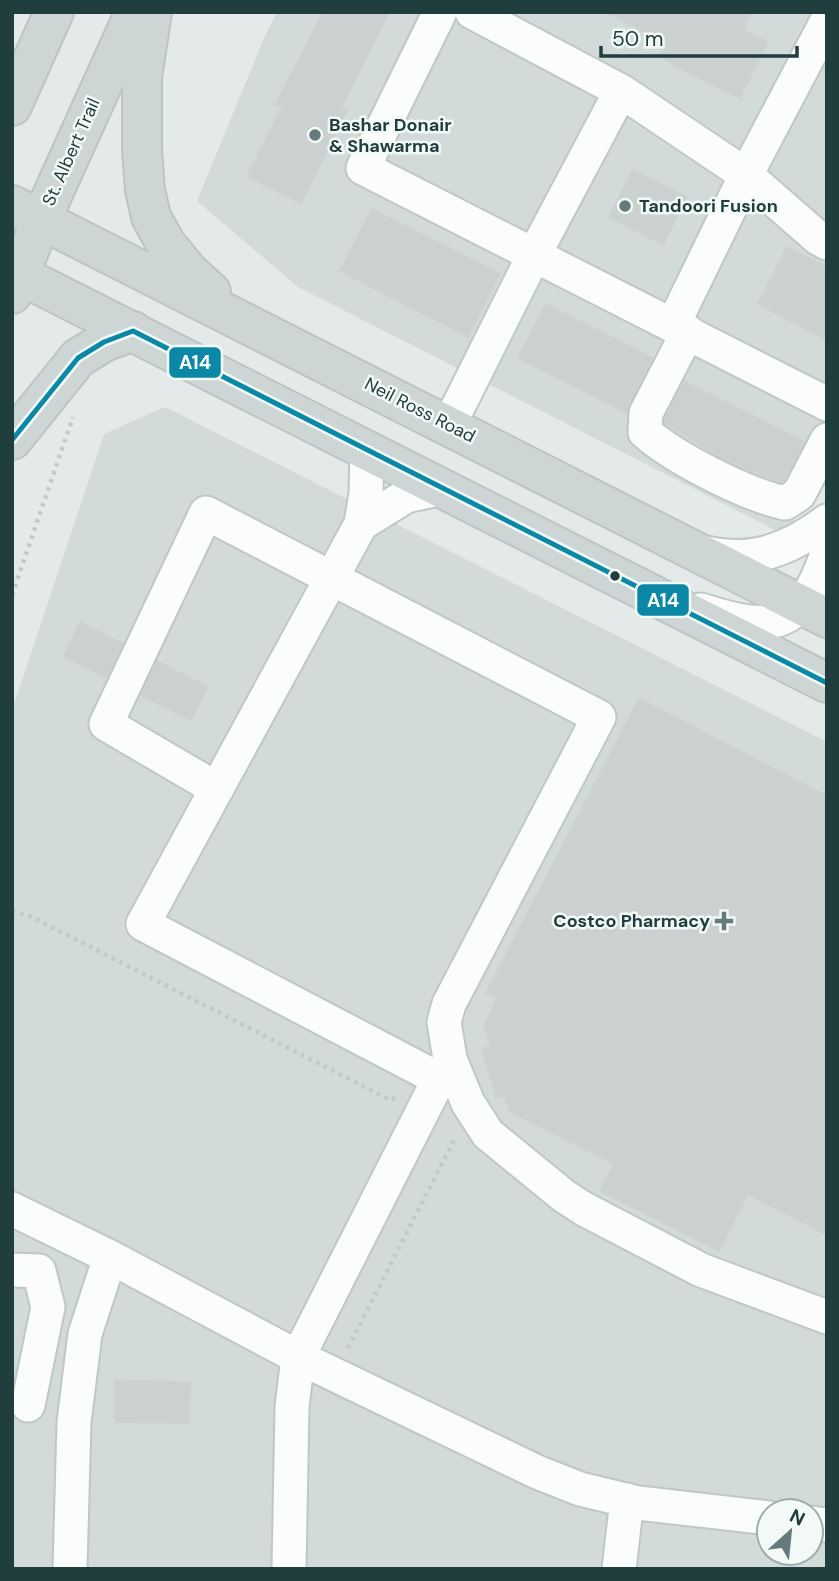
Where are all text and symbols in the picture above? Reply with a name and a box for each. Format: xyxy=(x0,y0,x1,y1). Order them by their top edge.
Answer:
scale bar xyxy=(601,14,797,58)
text: 50 m xyxy=(612,25,663,53)
street label: St. Albert Trail xyxy=(37,94,105,210)
place label: Bashar Donair & Shawarma xyxy=(329,113,452,158)
marker: Bashar Donair & Shawarma xyxy=(307,127,323,143)
place label: Tandoori Fusion xyxy=(639,194,778,218)
marker: Tandoori Fusion xyxy=(617,198,633,214)
line badge: A14 xyxy=(168,346,222,379)
text: A14 xyxy=(179,350,211,375)
street label: Neil Ross Road xyxy=(360,372,480,448)
unlabelled marker xyxy=(608,569,622,583)
line badge: A14 xyxy=(636,583,690,617)
text: A14 xyxy=(647,588,679,613)
place label: Costco Pharmacy xyxy=(553,909,710,933)
marker: Costco Pharmacy xyxy=(716,913,732,929)
north arrow xyxy=(755,1497,825,1567)
text: N xyxy=(786,1503,809,1532)

